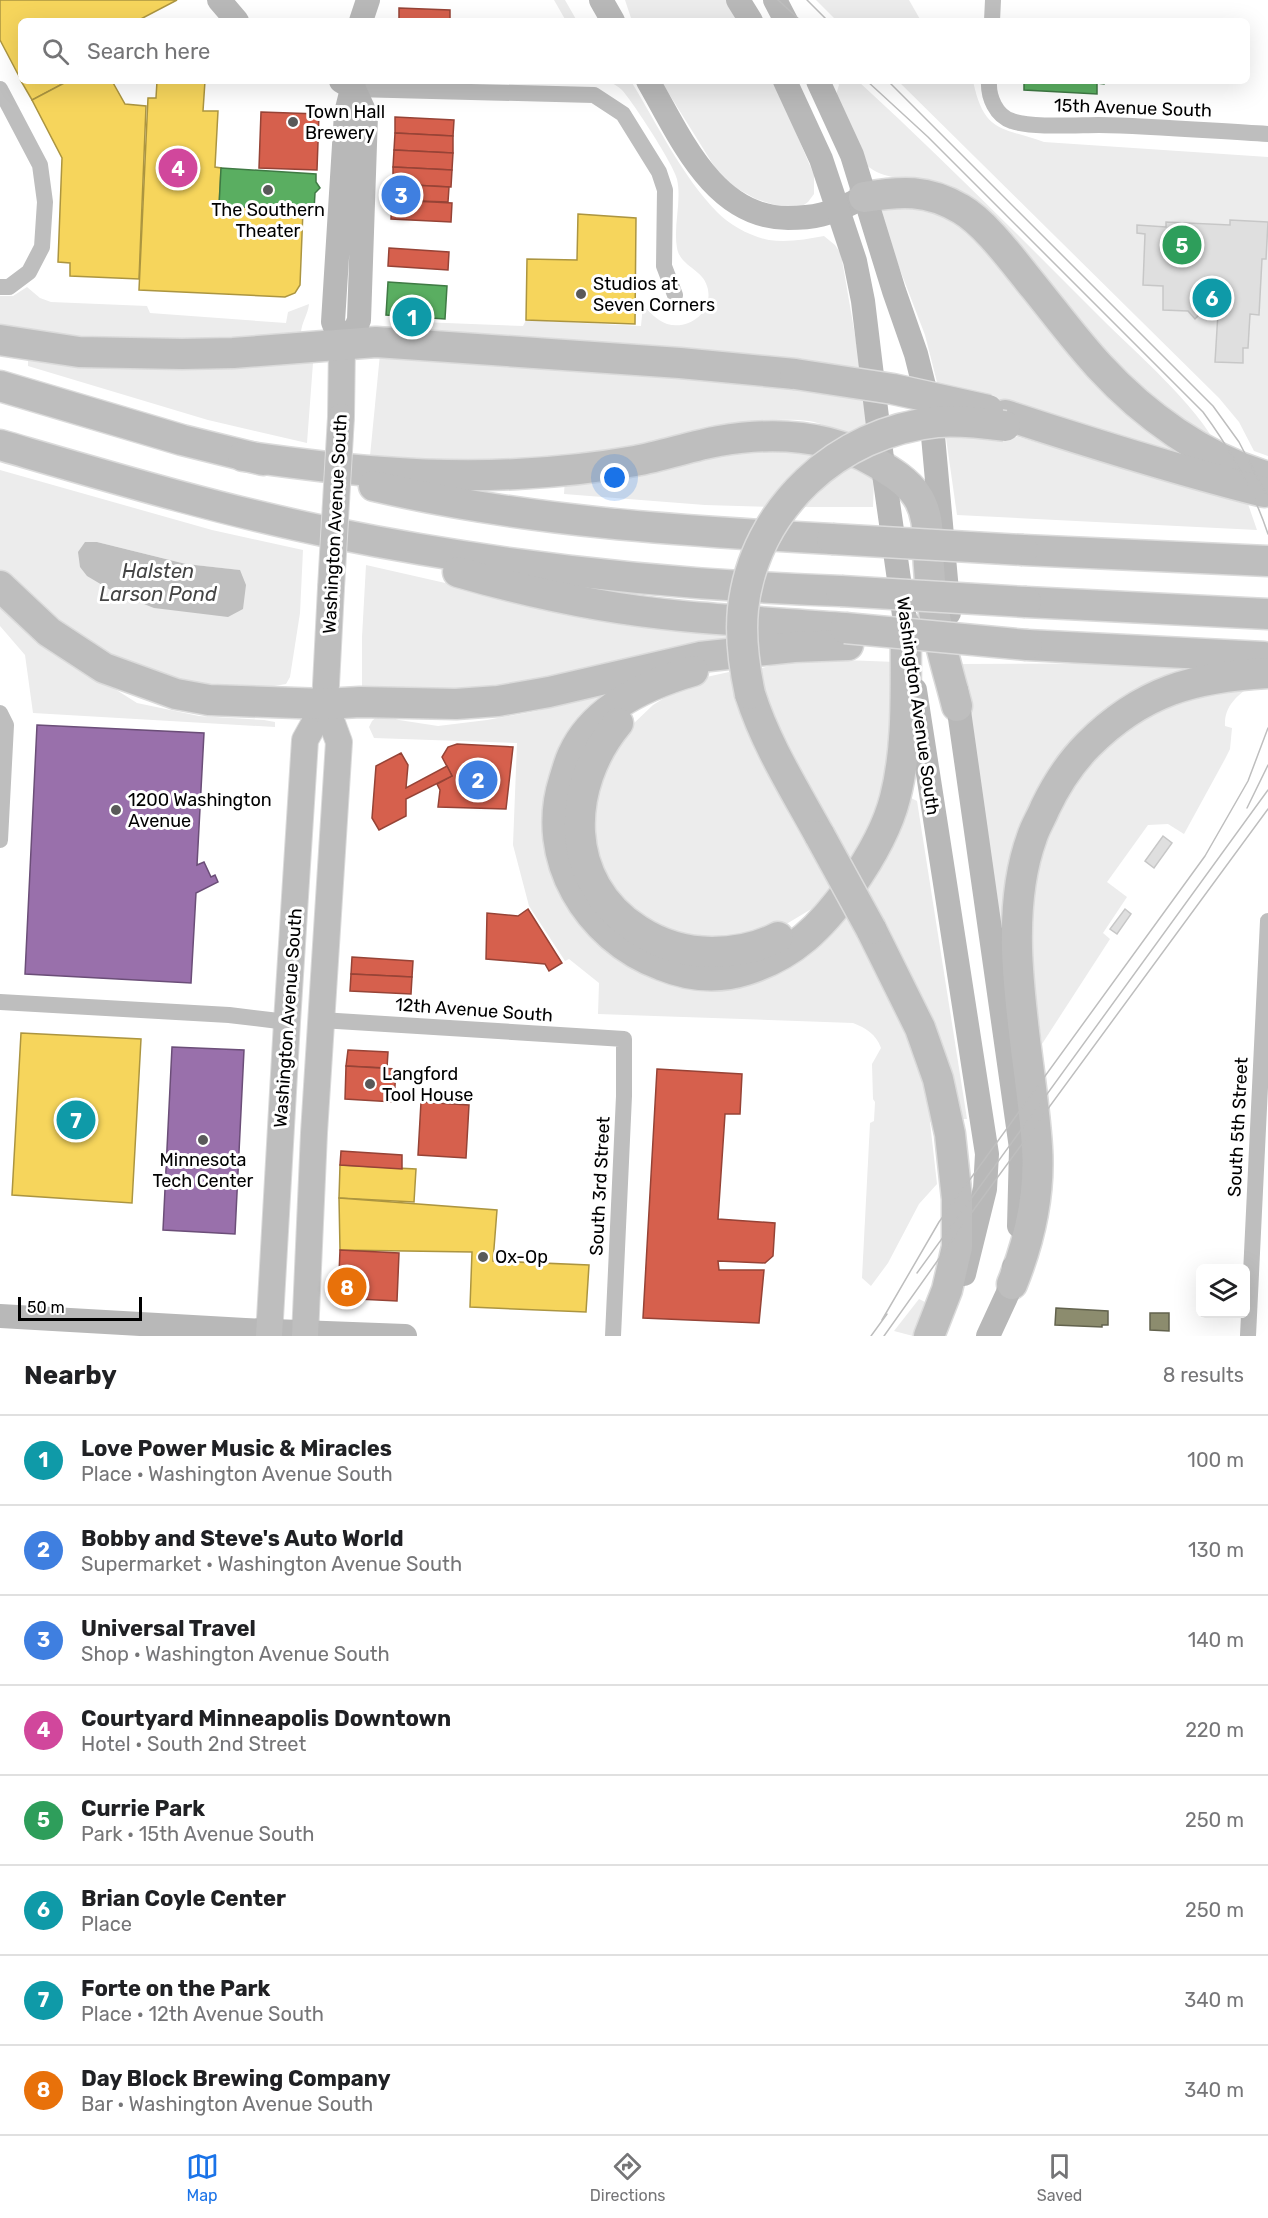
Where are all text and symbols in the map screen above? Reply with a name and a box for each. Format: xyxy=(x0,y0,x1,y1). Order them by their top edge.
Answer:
search box xyxy=(18,18,1250,84)
icon: search xyxy=(39,35,72,68)
text: Search here xyxy=(87,38,210,65)
street label: 15th Avenue South xyxy=(1054,94,1212,122)
place label: Town Hall Brewery xyxy=(305,101,385,144)
marker: Town Hall Brewery xyxy=(286,115,300,129)
pin: 4 xyxy=(158,146,198,190)
pin: 3 xyxy=(382,172,420,218)
marker: The Southern Theater xyxy=(261,183,275,197)
place label: The Southern Theater xyxy=(211,199,325,242)
pin: 5 xyxy=(1162,222,1202,268)
place label: Studios at Seven Corners xyxy=(593,273,715,316)
pin: 6 xyxy=(1192,276,1232,320)
marker: Studios at Seven Corners xyxy=(574,287,588,301)
pin: 1 xyxy=(392,294,432,340)
street label: Washington Avenue South xyxy=(318,414,352,634)
your location xyxy=(600,463,629,492)
water label: Halsten Larson Pond xyxy=(99,559,218,606)
street label: Washington Avenue South xyxy=(892,595,944,817)
pin: 2 xyxy=(458,758,498,802)
place label: 1200 Washington Avenue xyxy=(128,789,272,832)
marker: 1200 Washington Avenue xyxy=(109,803,123,817)
street label: Washington Avenue South xyxy=(269,907,307,1129)
street label: 12th Avenue South xyxy=(394,994,554,1026)
street label: South 5th Street xyxy=(1223,1057,1253,1197)
place label: Langford Tool House xyxy=(382,1063,473,1106)
marker: Langford Tool House xyxy=(363,1077,377,1091)
pin: 7 xyxy=(56,1098,96,1142)
street label: South 3rd Street xyxy=(585,1116,615,1256)
marker: Minnesota Tech Center xyxy=(196,1133,210,1147)
place label: Minnesota Tech Center xyxy=(153,1149,254,1192)
place label: Ox-Op xyxy=(495,1246,548,1268)
marker: Ox-Op xyxy=(476,1250,490,1264)
pin: 8 xyxy=(328,1264,366,1310)
map controls xyxy=(1196,1264,1250,1318)
button: layers xyxy=(1196,1264,1250,1318)
scale bar xyxy=(18,1294,142,1322)
text: 50 m xyxy=(27,1298,65,1317)
text: Nearby xyxy=(24,1360,117,1391)
text: 8 results xyxy=(1163,1363,1244,1387)
text: Love Power Music & Miracles xyxy=(81,1435,392,1462)
text: 1 xyxy=(39,1448,48,1472)
text: 100 m xyxy=(1187,1448,1244,1472)
text: Place · Washington Avenue South xyxy=(81,1462,393,1486)
text: Bobby and Steve's Auto World xyxy=(81,1525,404,1552)
text: 2 xyxy=(37,1538,50,1562)
text: 130 m xyxy=(1188,1538,1244,1562)
text: Supermarket · Washington Avenue South xyxy=(81,1552,462,1576)
text: Universal Travel xyxy=(81,1615,256,1642)
text: 3 xyxy=(37,1628,50,1652)
text: 140 m xyxy=(1188,1628,1244,1652)
text: Shop · Washington Avenue South xyxy=(81,1642,390,1666)
text: Courtyard Minneapolis Downtown xyxy=(81,1705,451,1732)
text: 4 xyxy=(37,1718,50,1742)
text: 220 m xyxy=(1185,1718,1244,1742)
text: Hotel · South 2nd Street xyxy=(81,1732,306,1756)
text: Currie Park xyxy=(81,1795,205,1822)
text: 5 xyxy=(37,1808,50,1832)
text: 250 m xyxy=(1185,1808,1244,1832)
text: Park · 15th Avenue South xyxy=(81,1822,315,1846)
text: Brian Coyle Center xyxy=(81,1885,286,1912)
text: 6 xyxy=(37,1898,50,1922)
text: 250 m xyxy=(1185,1898,1244,1922)
text: Place xyxy=(81,1912,132,1936)
text: Forte on the Park xyxy=(81,1975,270,2002)
text: 7 xyxy=(38,1988,49,2012)
text: 340 m xyxy=(1184,1988,1244,2012)
text: Place · 12th Avenue South xyxy=(81,2002,324,2026)
text: Day Block Brewing Company xyxy=(81,2065,391,2092)
text: 8 xyxy=(37,2078,50,2102)
text: 340 m xyxy=(1184,2078,1244,2102)
text: Bar · Washington Avenue South xyxy=(81,2092,373,2116)
tab: Map xyxy=(186,2150,219,2205)
tab: Directions xyxy=(590,2150,666,2205)
tab: Saved xyxy=(1037,2150,1082,2205)

